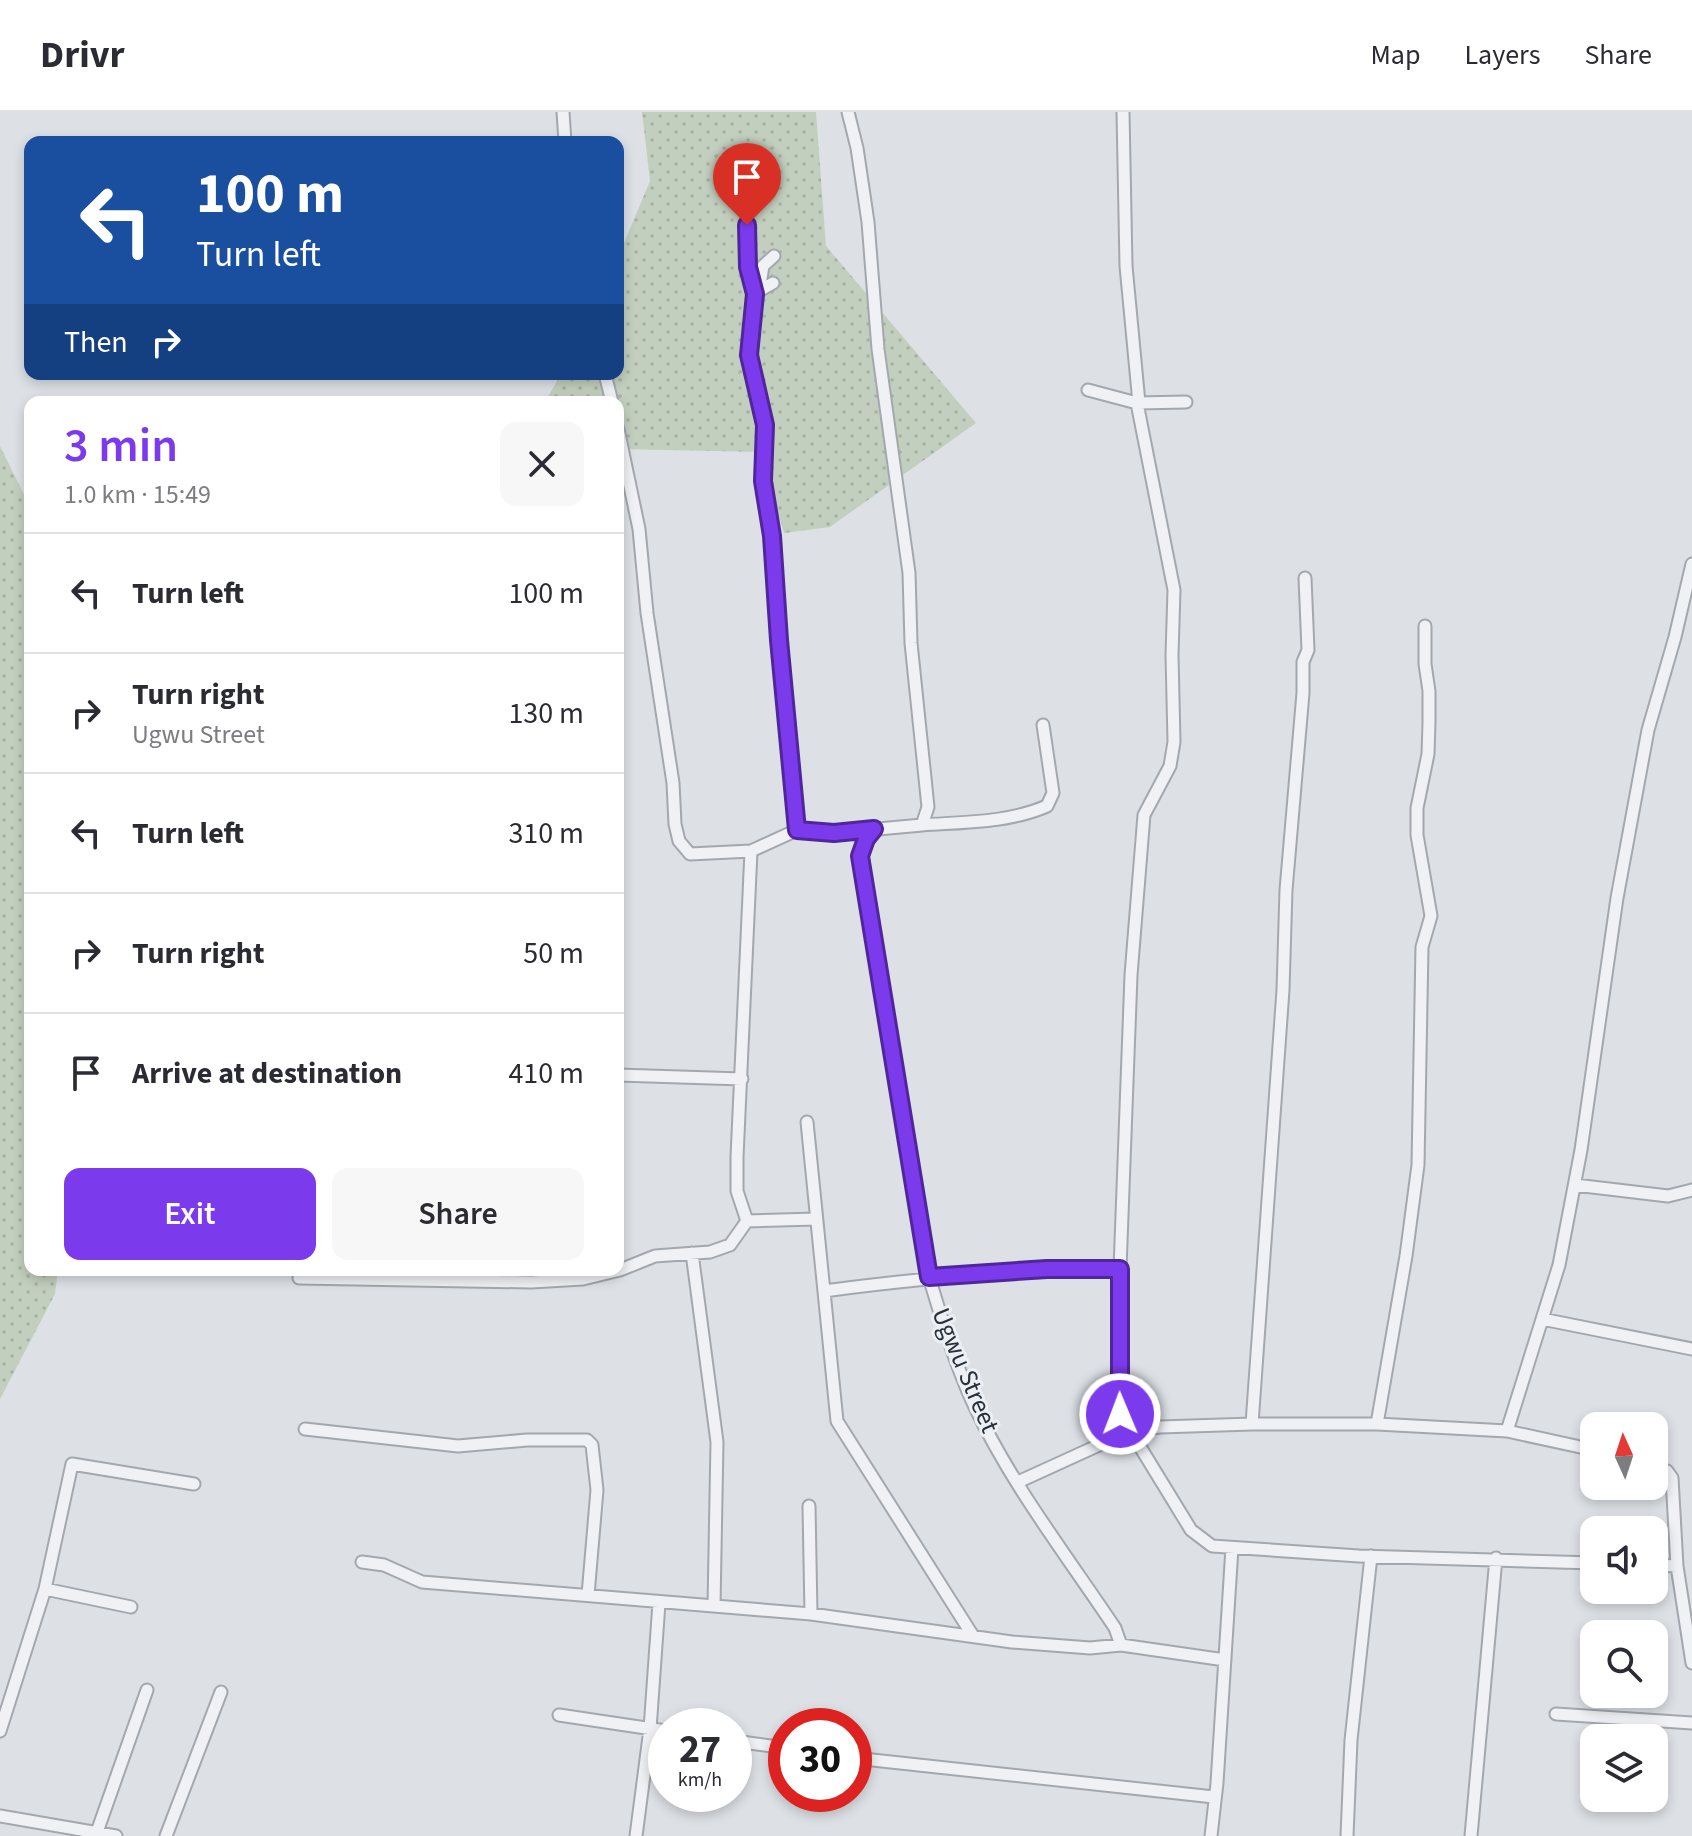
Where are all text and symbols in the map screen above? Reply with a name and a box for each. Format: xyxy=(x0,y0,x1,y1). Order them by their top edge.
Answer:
text: Drivr xyxy=(40,28,125,82)
text: Map xyxy=(1370,35,1420,75)
text: Layers xyxy=(1464,35,1540,75)
text: Share xyxy=(1584,35,1652,75)
pin xyxy=(713,143,781,225)
text: 100 m xyxy=(196,155,344,234)
icon: arrive xyxy=(725,155,769,199)
icon: left xyxy=(64,168,168,272)
text: Turn left xyxy=(196,229,321,280)
icon: right xyxy=(144,320,188,364)
text: Then xyxy=(64,321,128,364)
text: 3 min xyxy=(64,412,178,480)
button: close xyxy=(500,422,584,506)
text: 1.0 km · 15:49 xyxy=(64,476,211,513)
icon: left xyxy=(64,571,108,615)
text: Turn left xyxy=(132,572,244,615)
text: 100 m xyxy=(508,572,584,615)
text: Turn right xyxy=(132,673,264,716)
icon: right xyxy=(64,691,108,735)
text: 130 m xyxy=(508,692,584,735)
text: Ugwu Street xyxy=(132,716,265,753)
icon: left xyxy=(64,811,108,855)
text: Turn left xyxy=(132,812,244,855)
text: 310 m xyxy=(508,812,584,855)
icon: right xyxy=(64,931,108,975)
text: Turn right xyxy=(132,932,264,975)
text: 50 m xyxy=(523,932,584,975)
icon: arrive xyxy=(64,1051,108,1095)
text: Arrive at destination xyxy=(132,1052,402,1095)
text: 410 m xyxy=(508,1052,584,1095)
button: Exit xyxy=(64,1168,316,1260)
button: Share xyxy=(332,1168,584,1260)
street label: Ugwu Street xyxy=(923,1302,1009,1439)
position arrow xyxy=(1078,1372,1162,1456)
north arrow xyxy=(1580,1412,1668,1500)
map controls xyxy=(1580,1412,1668,1812)
button: sound xyxy=(1580,1516,1668,1604)
button: search xyxy=(1580,1620,1668,1708)
speed limit sign: 30 xyxy=(768,1708,872,1812)
text: 27 xyxy=(679,1721,721,1778)
button: layers xyxy=(1580,1724,1668,1812)
text: km/h xyxy=(678,1766,722,1794)

